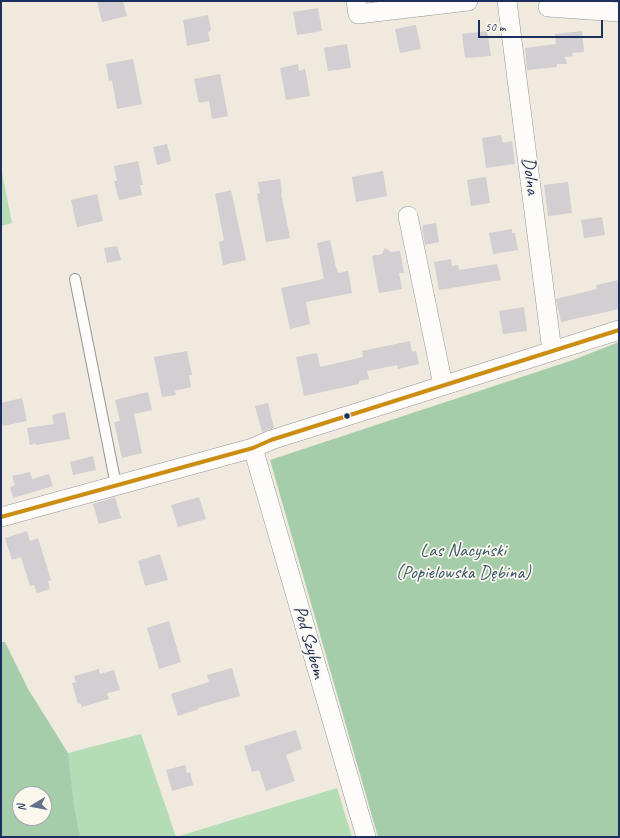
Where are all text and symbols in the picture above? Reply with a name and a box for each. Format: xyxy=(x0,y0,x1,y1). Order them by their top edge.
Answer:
scale bar xyxy=(480,12,605,38)
text: 50 m xyxy=(485,19,505,35)
street label: Dolna xyxy=(516,156,544,196)
unlabelled marker xyxy=(342,411,352,421)
park label: Las Nacyński (Popielowska Dębina) xyxy=(396,540,530,584)
street label: Pod Szybem xyxy=(288,603,330,681)
north arrow xyxy=(12,786,52,826)
text: N xyxy=(14,803,29,812)

